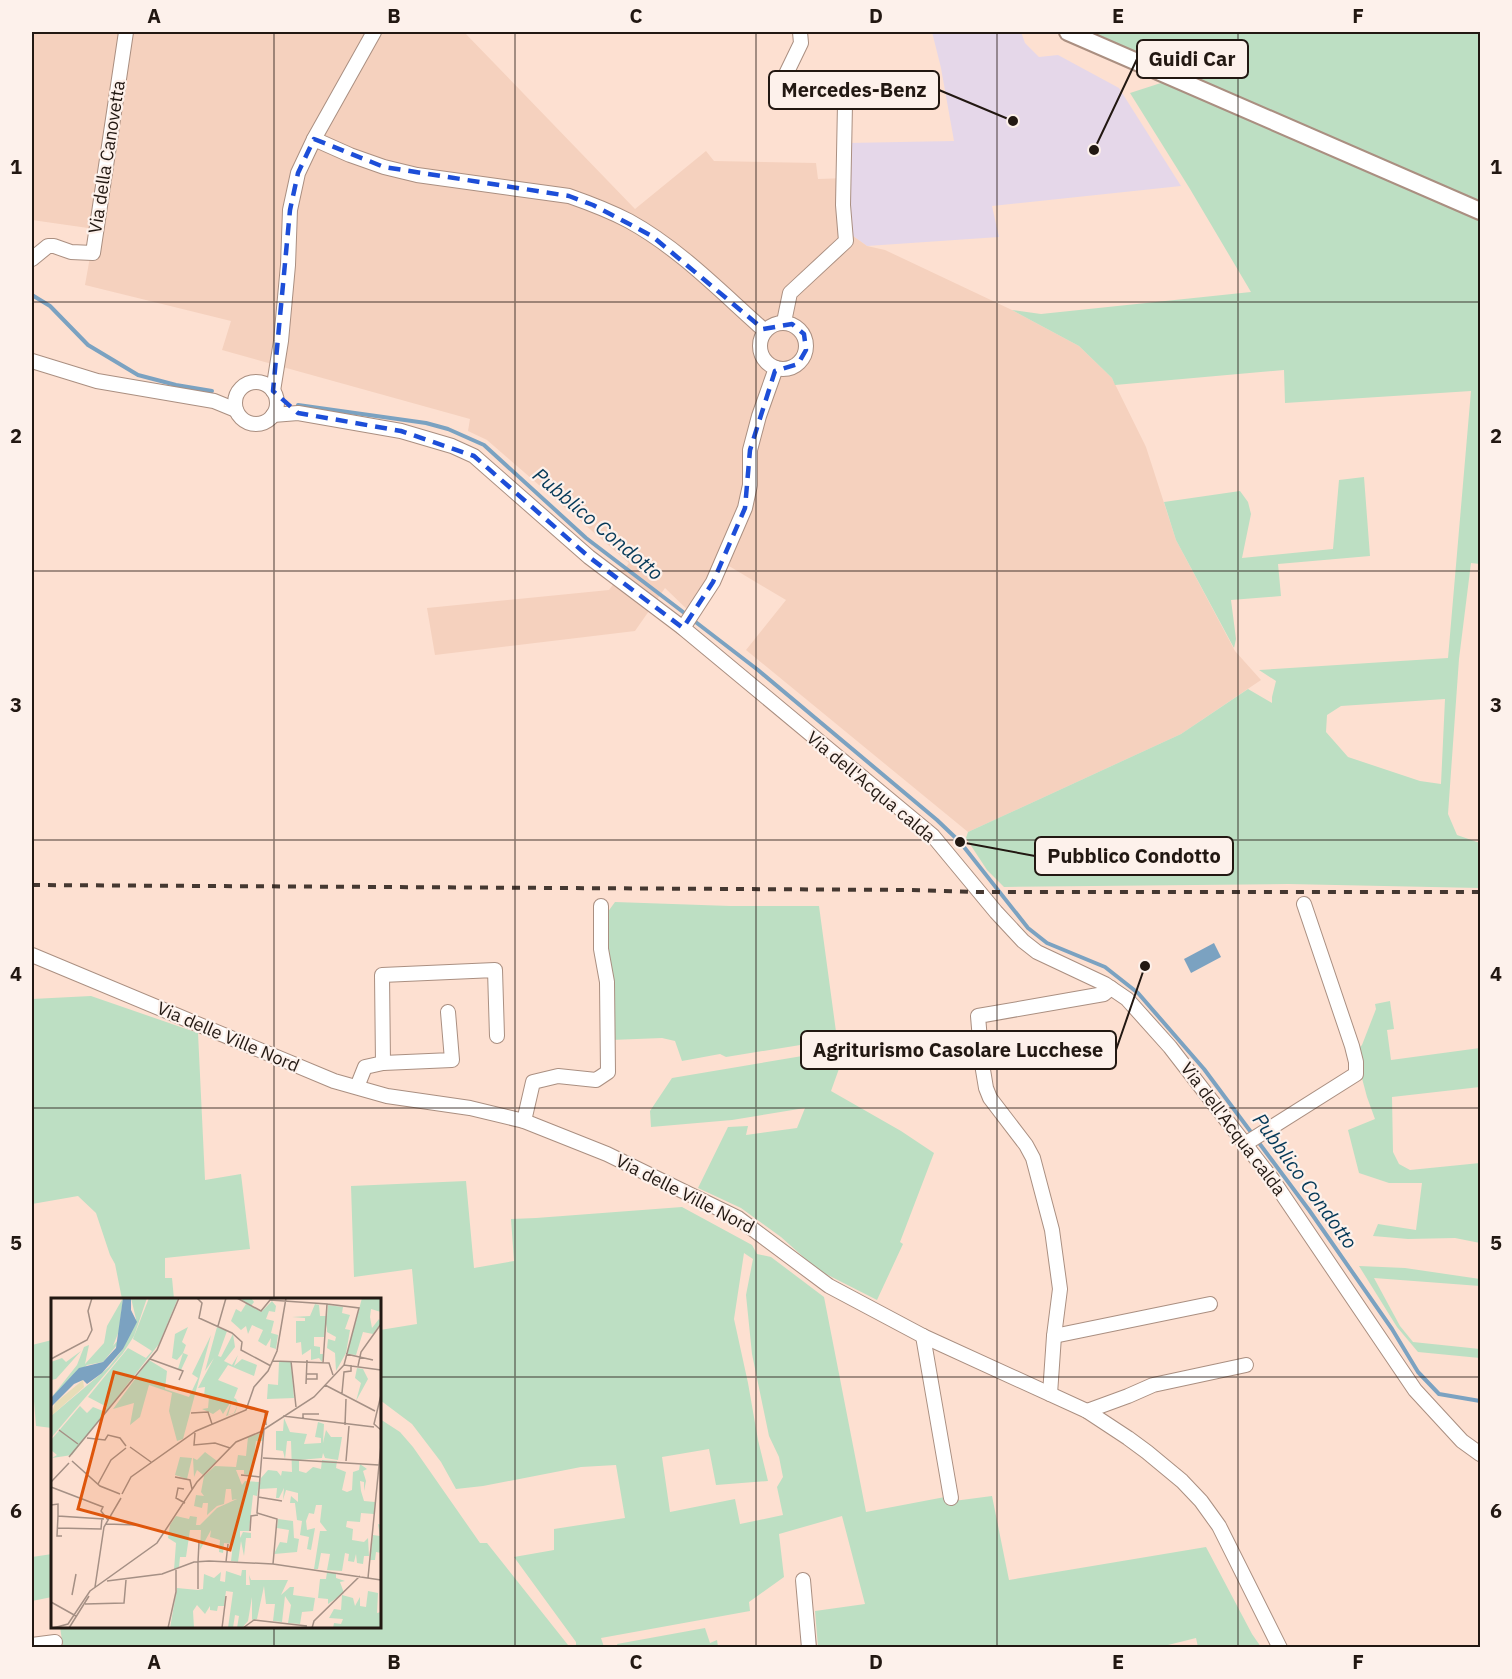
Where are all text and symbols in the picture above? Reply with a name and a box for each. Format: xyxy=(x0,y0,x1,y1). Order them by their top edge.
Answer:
text: A xyxy=(147,2,161,29)
text: B xyxy=(387,2,401,29)
text: C xyxy=(629,2,643,29)
text: D xyxy=(869,2,883,29)
text: E xyxy=(1112,2,1124,29)
text: F xyxy=(1352,2,1364,29)
callout: Guidi Car xyxy=(1137,40,1248,78)
text: Guidi Car xyxy=(1148,45,1236,72)
callout: Mercedes-Benz xyxy=(769,71,939,109)
text: Mercedes-Benz xyxy=(781,76,927,103)
street label: Via della Canovetta xyxy=(83,78,130,235)
text: 1 xyxy=(10,153,22,180)
text: 1 xyxy=(1490,153,1502,180)
text: 2 xyxy=(10,422,22,449)
text: 2 xyxy=(1490,422,1502,449)
water label: Pubblico Condotto xyxy=(527,461,669,586)
text: 3 xyxy=(10,691,22,718)
text: 3 xyxy=(1490,691,1502,718)
street label: Via dell'Acqua calda xyxy=(802,726,941,848)
callout: Pubblico Condotto xyxy=(1035,837,1233,875)
text: Pubblico Condotto xyxy=(1047,842,1221,869)
text: 4 xyxy=(10,960,22,987)
text: 4 xyxy=(1490,960,1502,987)
street label: Via delle Ville Nord xyxy=(154,996,303,1077)
callout: Agriturismo Casolare Lucchese xyxy=(801,1031,1116,1069)
text: Agriturismo Casolare Lucchese xyxy=(813,1036,1103,1063)
street label: Via dell'Acqua calda xyxy=(1176,1057,1291,1200)
water label: Pubblico Condotto xyxy=(1247,1107,1364,1254)
street label: Via delle Ville Nord xyxy=(612,1149,758,1238)
text: 5 xyxy=(10,1229,22,1256)
text: 5 xyxy=(1490,1229,1502,1256)
inset map xyxy=(51,1298,381,1628)
text: 6 xyxy=(10,1497,22,1524)
text: 6 xyxy=(1490,1497,1502,1524)
text: A xyxy=(147,1648,161,1675)
text: B xyxy=(387,1648,401,1675)
text: C xyxy=(629,1648,643,1675)
text: D xyxy=(869,1648,883,1675)
text: E xyxy=(1112,1648,1124,1675)
text: F xyxy=(1352,1648,1364,1675)

